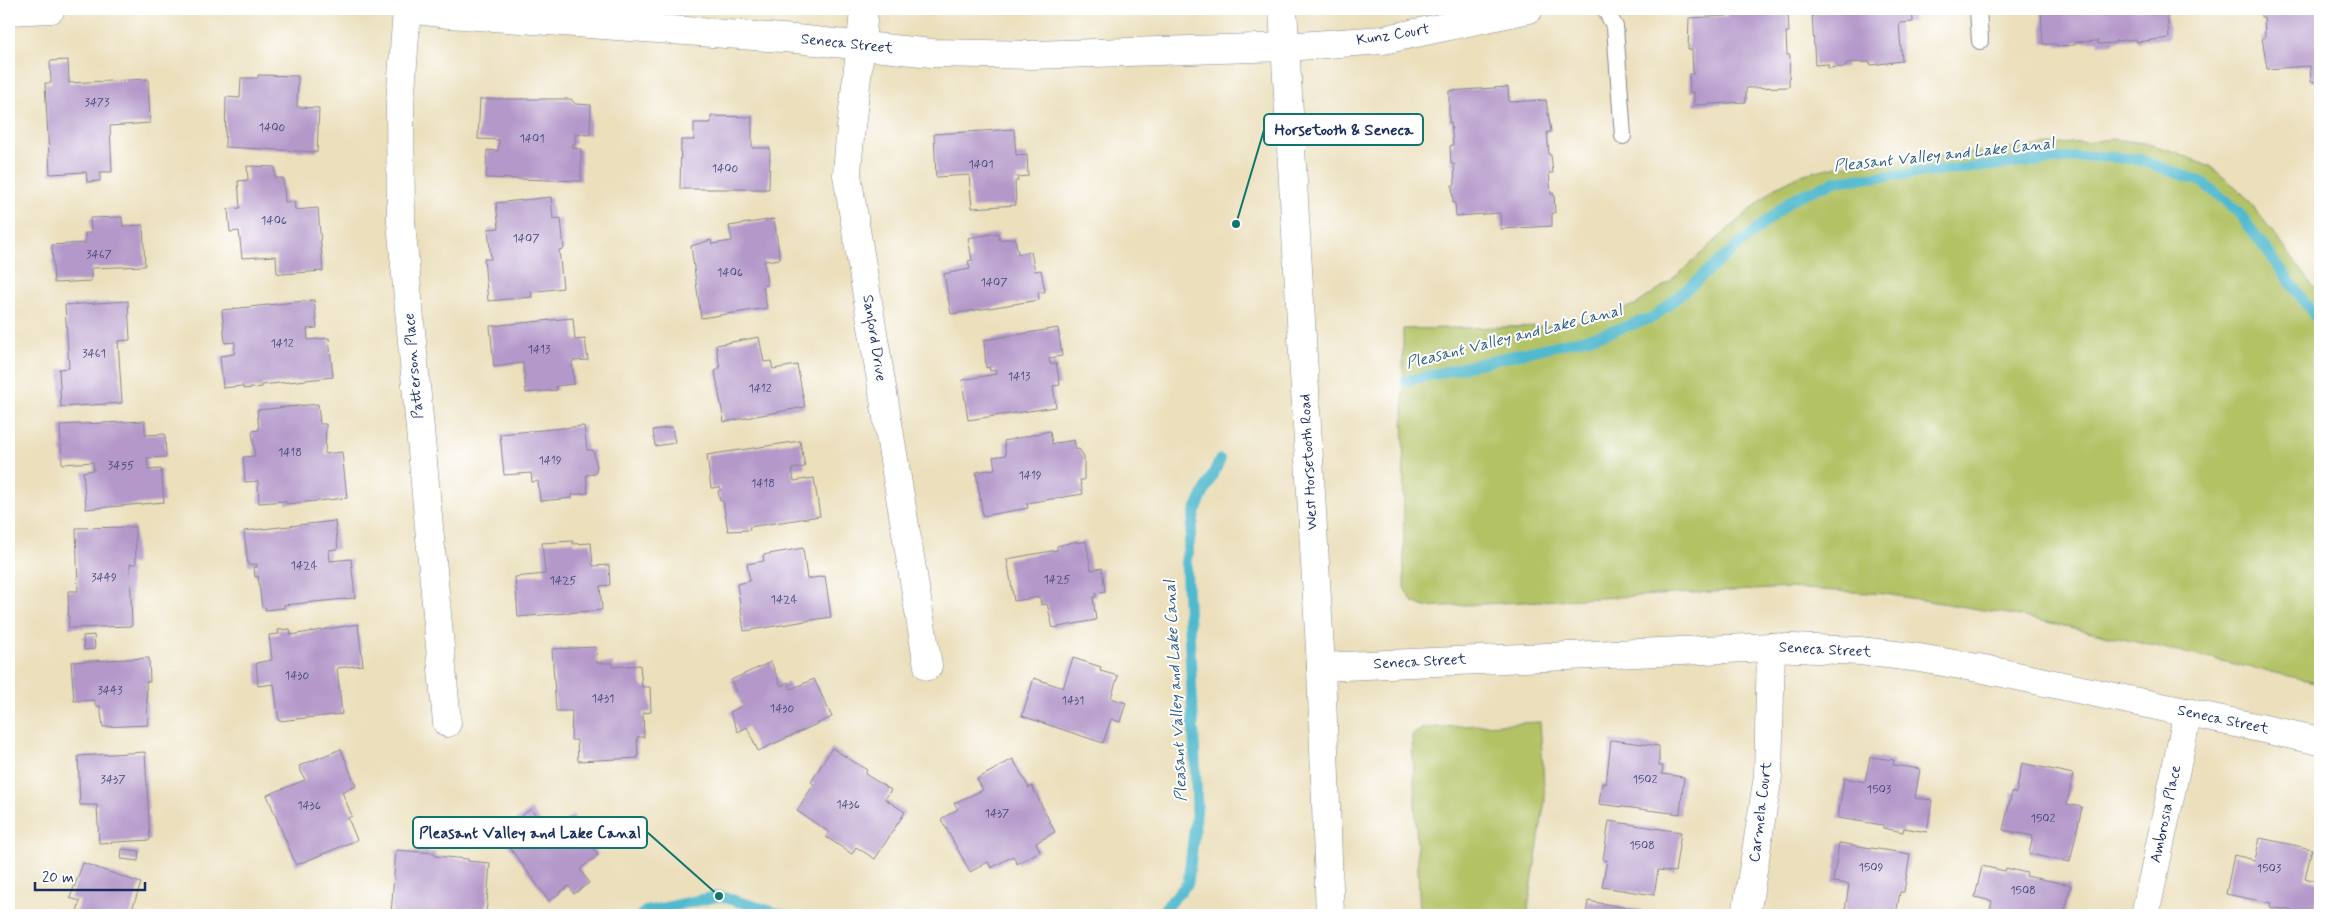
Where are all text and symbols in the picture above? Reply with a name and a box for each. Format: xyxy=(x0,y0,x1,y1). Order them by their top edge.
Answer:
street label: Kunz Court xyxy=(1355,19,1431,51)
street label: Seneca Street xyxy=(800,29,894,59)
house number: 3473 xyxy=(85,95,110,111)
callout: Horsetooth & Seneca xyxy=(1264,114,1423,145)
house number: 1400 xyxy=(259,120,286,136)
text: Horsetooth & Seneca xyxy=(1275,120,1414,141)
house number: 1401 xyxy=(519,131,545,147)
water label: Pleasant Valley and Lake Canal xyxy=(1833,133,2056,177)
house number: 1401 xyxy=(968,157,994,173)
house number: 1400 xyxy=(712,161,739,177)
house number: 1406 xyxy=(261,213,287,229)
house number: 1407 xyxy=(512,231,540,247)
house number: 3467 xyxy=(86,247,112,263)
house number: 1406 xyxy=(717,265,743,281)
house number: 1407 xyxy=(980,275,1008,291)
street label: Sanford Drive xyxy=(855,293,891,383)
water label: Pleasant Valley and Lake Canal xyxy=(1404,300,1625,374)
street label: Patterson Place xyxy=(399,312,429,420)
house number: 1412 xyxy=(270,336,294,352)
house number: 1413 xyxy=(528,342,551,358)
house number: 3461 xyxy=(82,346,106,362)
house number: 1413 xyxy=(1008,369,1031,385)
house number: 1412 xyxy=(748,381,772,397)
street label: West Horsetooth Road xyxy=(1295,393,1323,531)
house number: 1418 xyxy=(278,445,302,461)
house number: 1419 xyxy=(538,453,562,469)
house number: 3455 xyxy=(108,458,134,474)
house number: 1419 xyxy=(1018,468,1042,484)
house number: 1418 xyxy=(751,476,775,492)
house number: 1424 xyxy=(291,558,317,574)
house number: 3449 xyxy=(91,570,117,586)
house number: 1425 xyxy=(1043,572,1071,588)
house number: 1425 xyxy=(549,573,577,589)
water label: Pleasant Valley and Lake Canal xyxy=(1160,579,1192,802)
house number: 1424 xyxy=(771,592,797,608)
street label: Seneca Street xyxy=(1778,638,1872,662)
street label: Seneca Street xyxy=(1373,650,1467,674)
house number: 1430 xyxy=(285,668,309,684)
house number: 3443 xyxy=(97,683,123,699)
house number: 1431 xyxy=(592,691,614,707)
house number: 1431 xyxy=(1062,693,1084,709)
house number: 1430 xyxy=(770,701,794,717)
street label: Seneca Street xyxy=(2176,701,2271,739)
street label: Carmela Court xyxy=(1745,760,1777,863)
street label: Ambrosia Place xyxy=(2146,763,2186,865)
house number: 3437 xyxy=(101,772,125,788)
house number: 1502 xyxy=(1633,772,1658,788)
house number: 1503 xyxy=(1867,782,1892,798)
house number: 1436 xyxy=(836,797,860,813)
house number: 1436 xyxy=(297,798,321,814)
house number: 1437 xyxy=(985,806,1009,822)
house number: 1502 xyxy=(2031,811,2056,827)
callout: Pleasant Valley and Lake Canal xyxy=(413,817,647,848)
text: Pleasant Valley and Lake Canal xyxy=(419,823,641,844)
house number: 1508 xyxy=(1629,838,1655,854)
scale bar xyxy=(35,859,145,891)
house number: 1509 xyxy=(1859,860,1884,876)
house number: 1503 xyxy=(2257,861,2282,877)
text: 20 m xyxy=(42,868,74,888)
house number: 1508 xyxy=(2010,883,2036,899)

